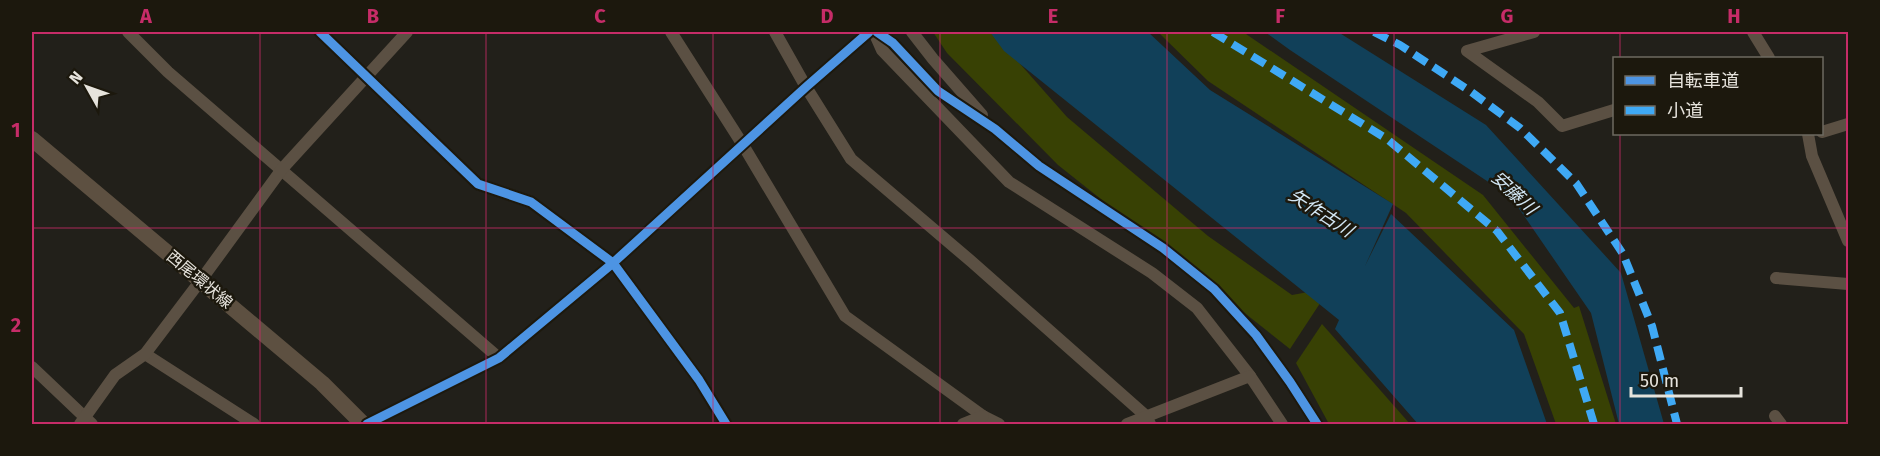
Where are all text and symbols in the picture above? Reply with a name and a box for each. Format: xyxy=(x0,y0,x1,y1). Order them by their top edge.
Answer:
text: A xyxy=(139,4,153,28)
text: B xyxy=(367,4,379,28)
text: C xyxy=(594,4,606,28)
text: D xyxy=(820,4,834,28)
text: E xyxy=(1048,4,1058,28)
text: F xyxy=(1275,4,1285,28)
text: G xyxy=(1501,4,1513,28)
text: H xyxy=(1727,4,1741,28)
north arrow xyxy=(57,57,117,117)
legend xyxy=(1613,57,1823,135)
text: N xyxy=(65,68,87,88)
text: 自転車道 xyxy=(1667,70,1739,92)
text: 小道 xyxy=(1667,100,1703,122)
text: 1 xyxy=(11,118,21,142)
water label: 安藤川 xyxy=(1487,167,1543,221)
water label: 矢作古川 xyxy=(1285,184,1359,243)
street label: 西尾環状線 xyxy=(163,246,236,312)
text: 2 xyxy=(11,313,21,337)
scale bar xyxy=(1631,360,1740,398)
text: 50 m xyxy=(1640,370,1679,392)

